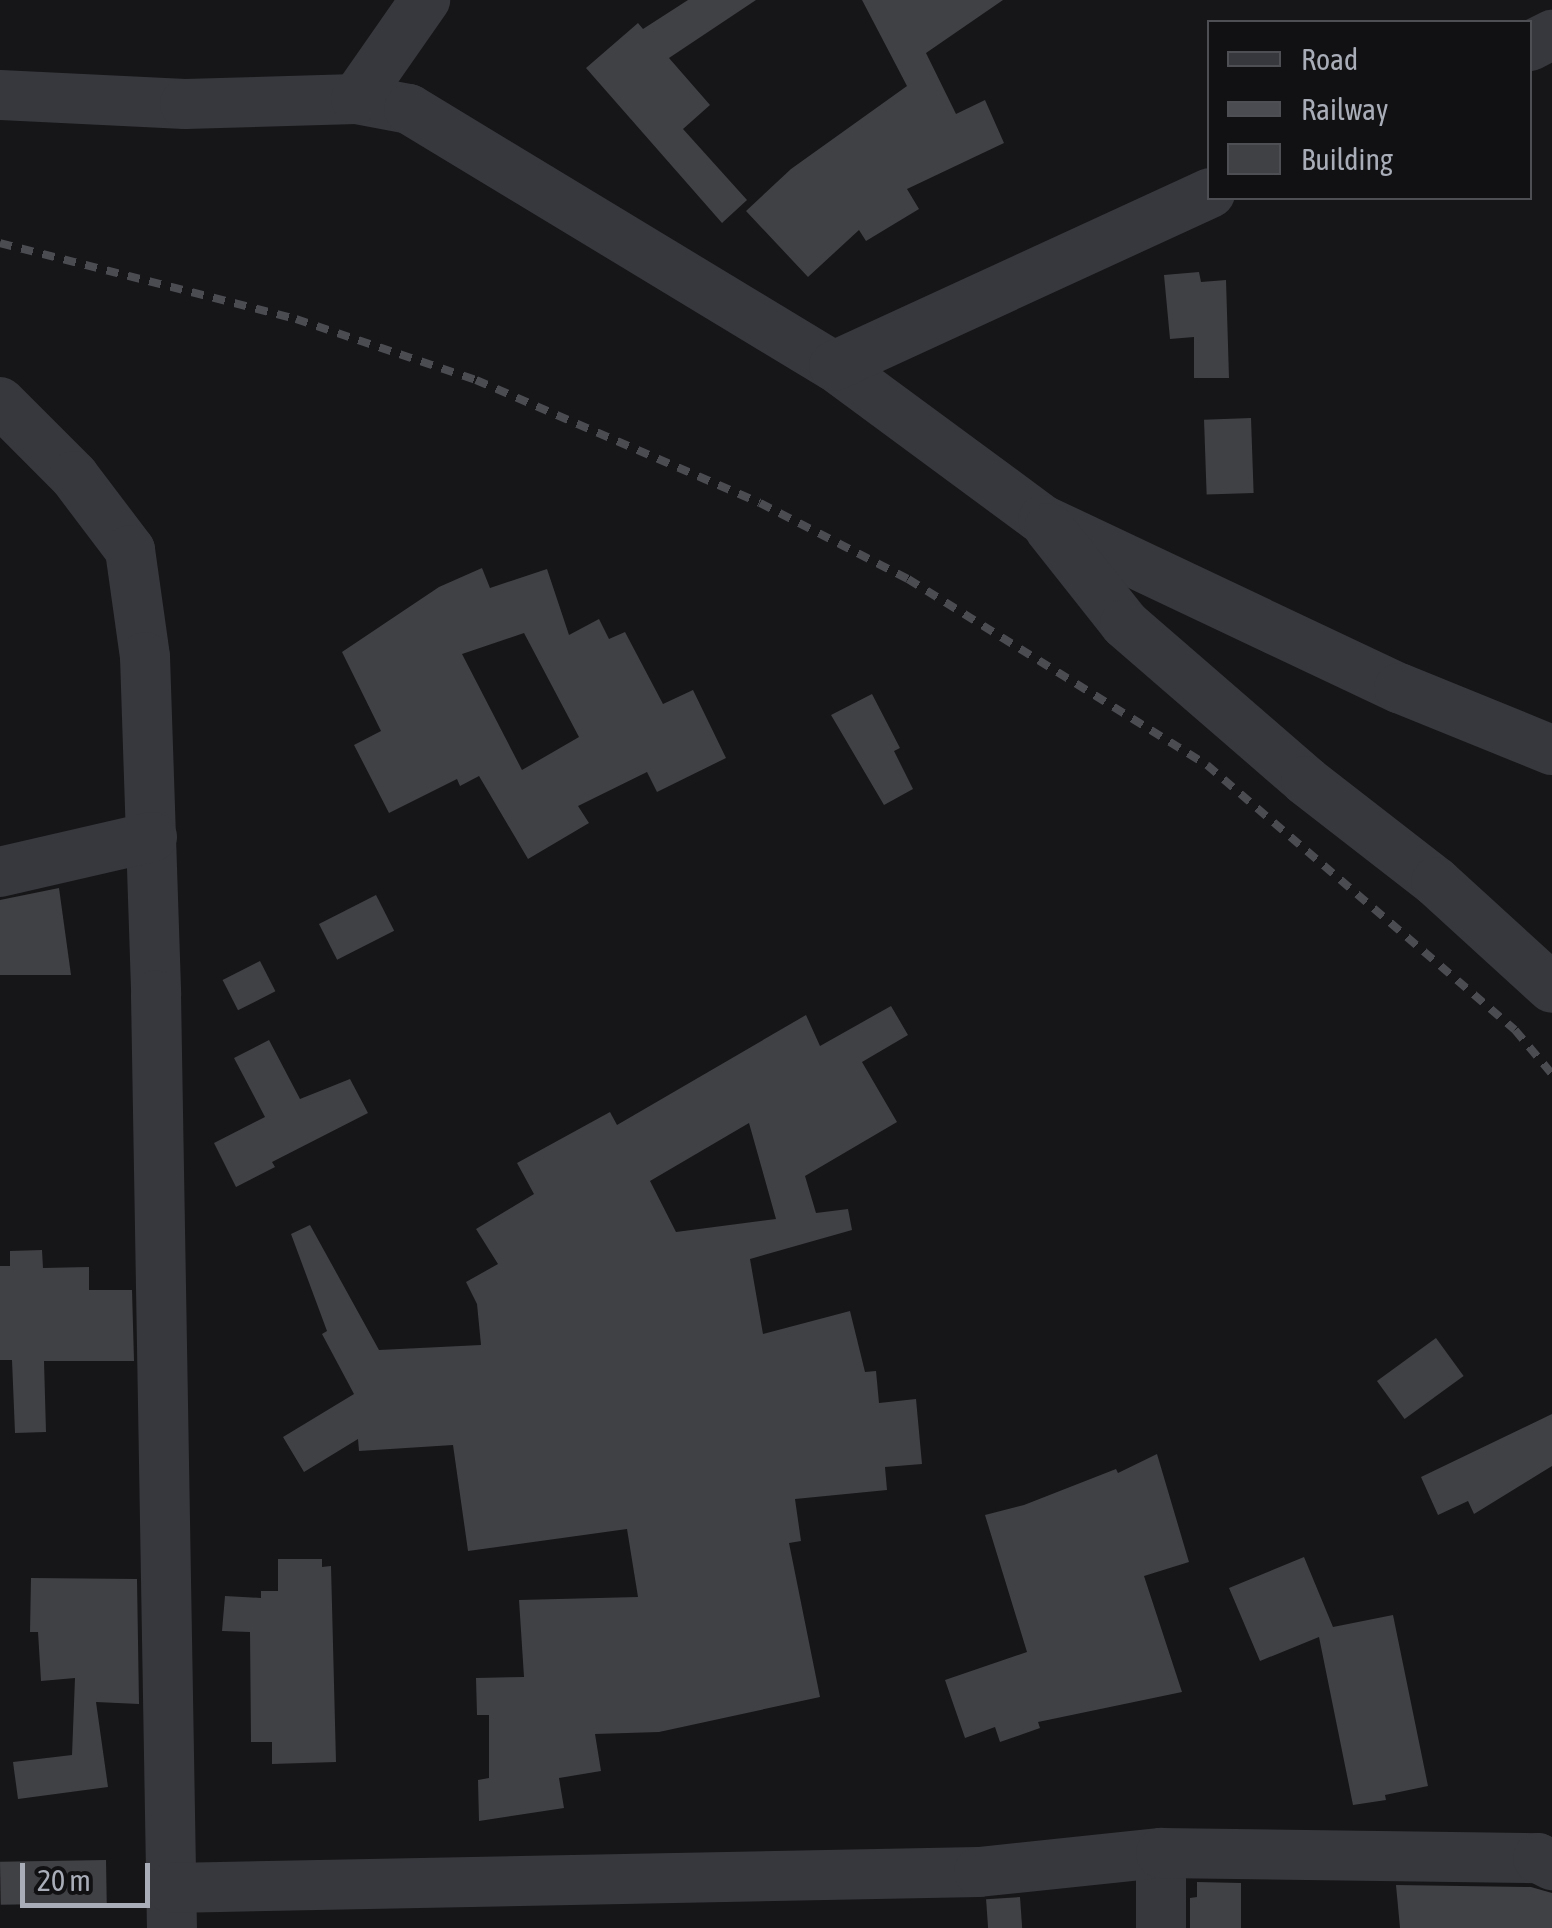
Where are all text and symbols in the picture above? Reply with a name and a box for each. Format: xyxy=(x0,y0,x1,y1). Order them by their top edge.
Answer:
legend xyxy=(1207,20,1532,200)
text: Road xyxy=(1301,42,1358,76)
text: Railway xyxy=(1301,92,1388,126)
text: Building xyxy=(1301,142,1393,176)
scale bar xyxy=(25,1843,155,1905)
text: 20 m xyxy=(37,1863,91,1897)

